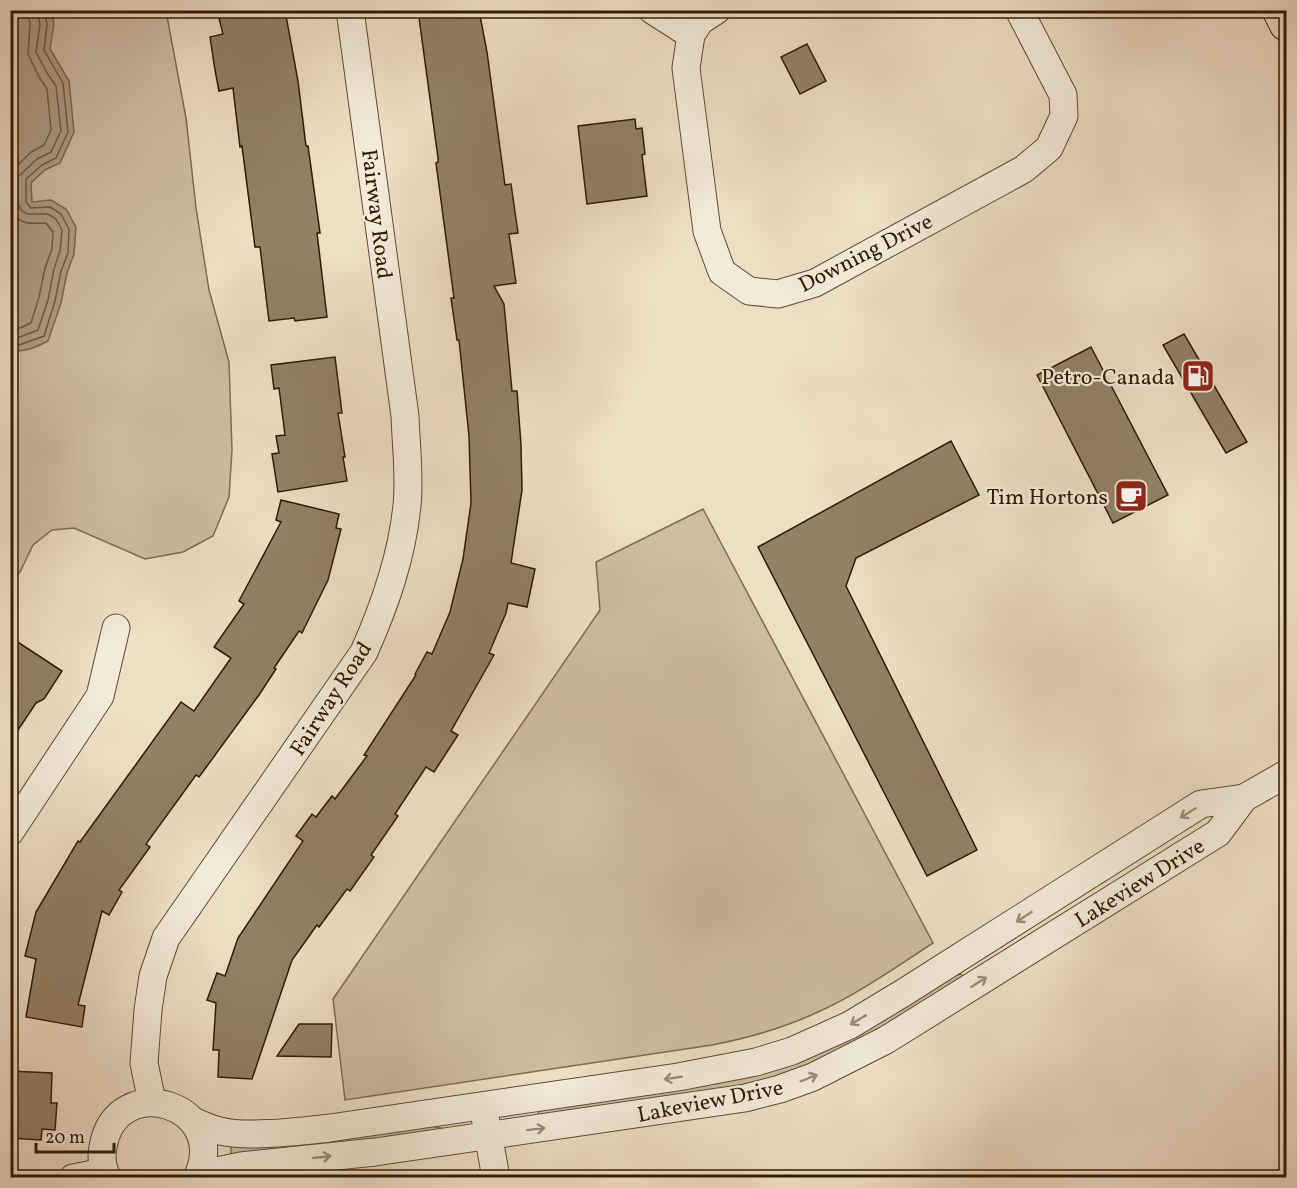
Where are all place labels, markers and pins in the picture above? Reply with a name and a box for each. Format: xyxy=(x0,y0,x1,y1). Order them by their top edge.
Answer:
fuel station icon: Petro-Canada xyxy=(1180,358,1216,394)
place label: Petro-Canada xyxy=(1041,363,1175,394)
cafe icon: Tim Hortons xyxy=(1113,478,1149,514)
place label: Tim Hortons xyxy=(986,483,1108,514)

